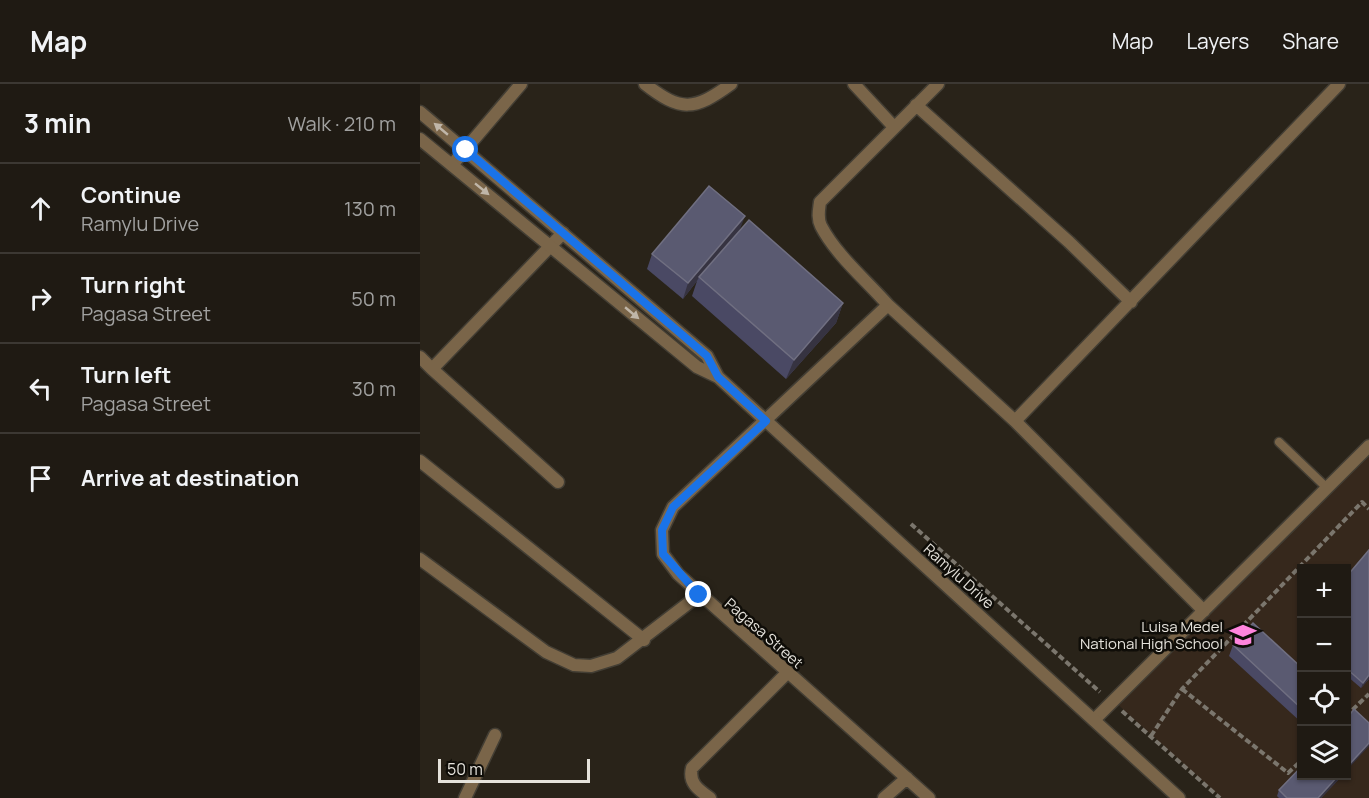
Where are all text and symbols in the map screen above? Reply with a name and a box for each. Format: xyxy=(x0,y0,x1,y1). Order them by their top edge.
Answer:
text: Map xyxy=(30,22,87,60)
text: Map xyxy=(1112,27,1153,55)
text: Layers xyxy=(1186,27,1249,55)
text: Share xyxy=(1282,27,1339,55)
text: 3 min xyxy=(24,105,91,141)
text: Walk · 210 m xyxy=(288,110,396,137)
one-way arrow xyxy=(434,123,449,136)
route start xyxy=(452,136,478,162)
text: Continue xyxy=(81,180,181,210)
one-way arrow xyxy=(474,182,489,195)
icon: ahead xyxy=(24,192,57,225)
text: 130 m xyxy=(344,195,396,222)
text: Ramylu Drive xyxy=(81,210,199,237)
text: Turn right xyxy=(81,270,186,300)
icon: right xyxy=(24,282,57,315)
text: 50 m xyxy=(351,285,396,312)
text: Pagasa Street xyxy=(81,300,211,327)
one-way arrow xyxy=(624,306,639,319)
text: Turn left xyxy=(81,360,171,390)
icon: left xyxy=(24,372,57,405)
text: 30 m xyxy=(352,375,396,402)
text: Pagasa Street xyxy=(81,390,211,417)
icon: arrive xyxy=(24,462,57,495)
text: Arrive at destination xyxy=(81,463,299,493)
street label: Ramylu Drive xyxy=(919,539,999,614)
map controls xyxy=(1297,564,1351,780)
button: + xyxy=(1297,564,1351,618)
route end xyxy=(685,581,711,607)
street label: Pagasa Street xyxy=(720,593,808,673)
place label: Luisa Medel National High School xyxy=(1080,616,1223,654)
button: − xyxy=(1297,618,1351,672)
school or university icon: Luisa Medel National High School xyxy=(1228,620,1258,650)
button: locate xyxy=(1297,672,1351,726)
button: layers xyxy=(1297,726,1351,780)
scale bar xyxy=(438,756,590,784)
text: 50 m xyxy=(447,758,483,780)

